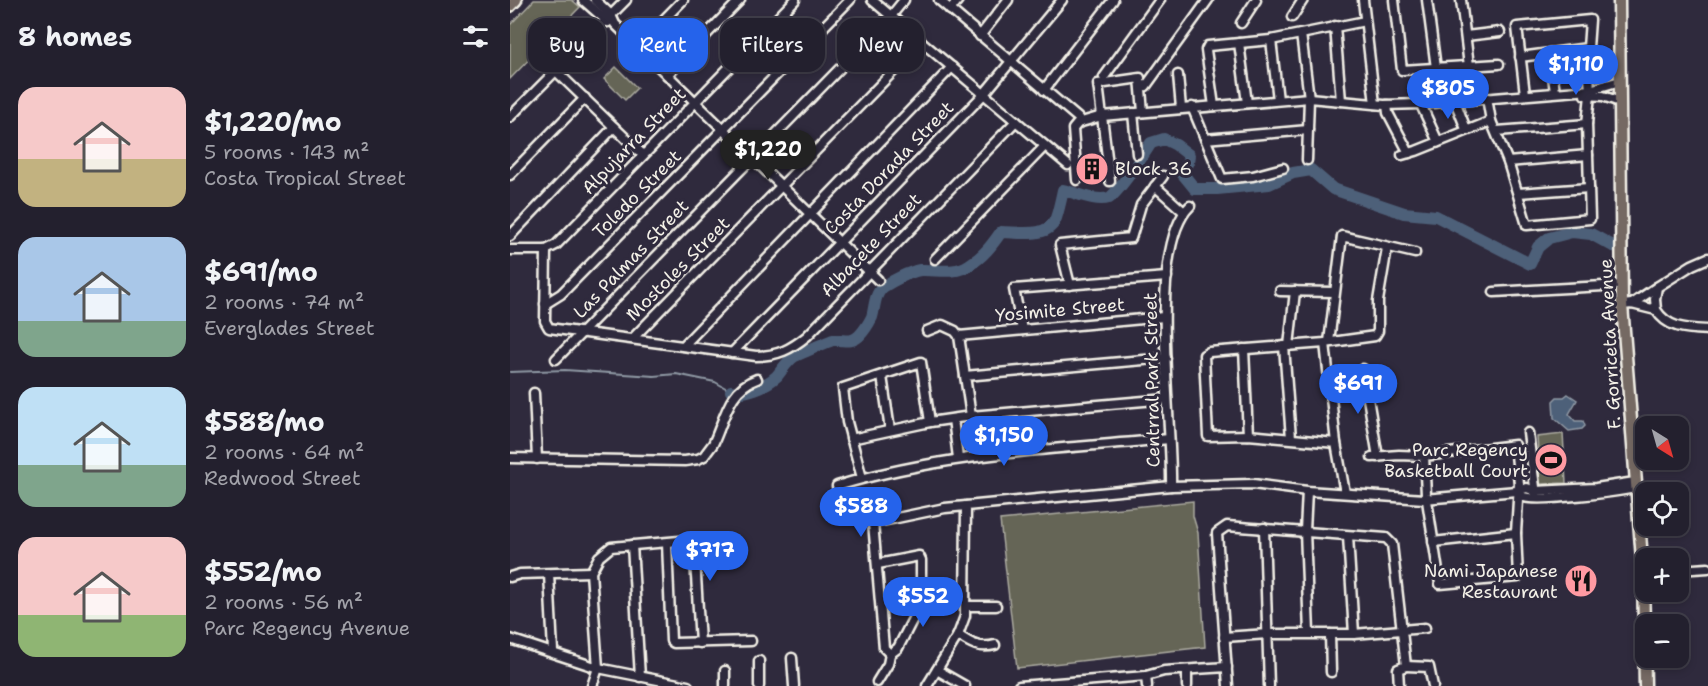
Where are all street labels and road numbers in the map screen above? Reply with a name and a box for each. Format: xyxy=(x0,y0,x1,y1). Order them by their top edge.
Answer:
street label: Alpujarra Street xyxy=(577,82,691,200)
street label: Costa Dorada Street xyxy=(819,96,959,240)
street label: Toledo Street xyxy=(587,144,687,244)
street label: Albacete Street xyxy=(815,188,927,302)
street label: Las Palmas Street xyxy=(568,194,694,324)
street label: Mostoles Street xyxy=(621,212,735,326)
street label: F. Gorriceta Avenue xyxy=(1594,258,1626,430)
street label: Yosimite Street xyxy=(994,292,1126,328)
street label: Centrral Park Street xyxy=(1138,292,1166,468)

